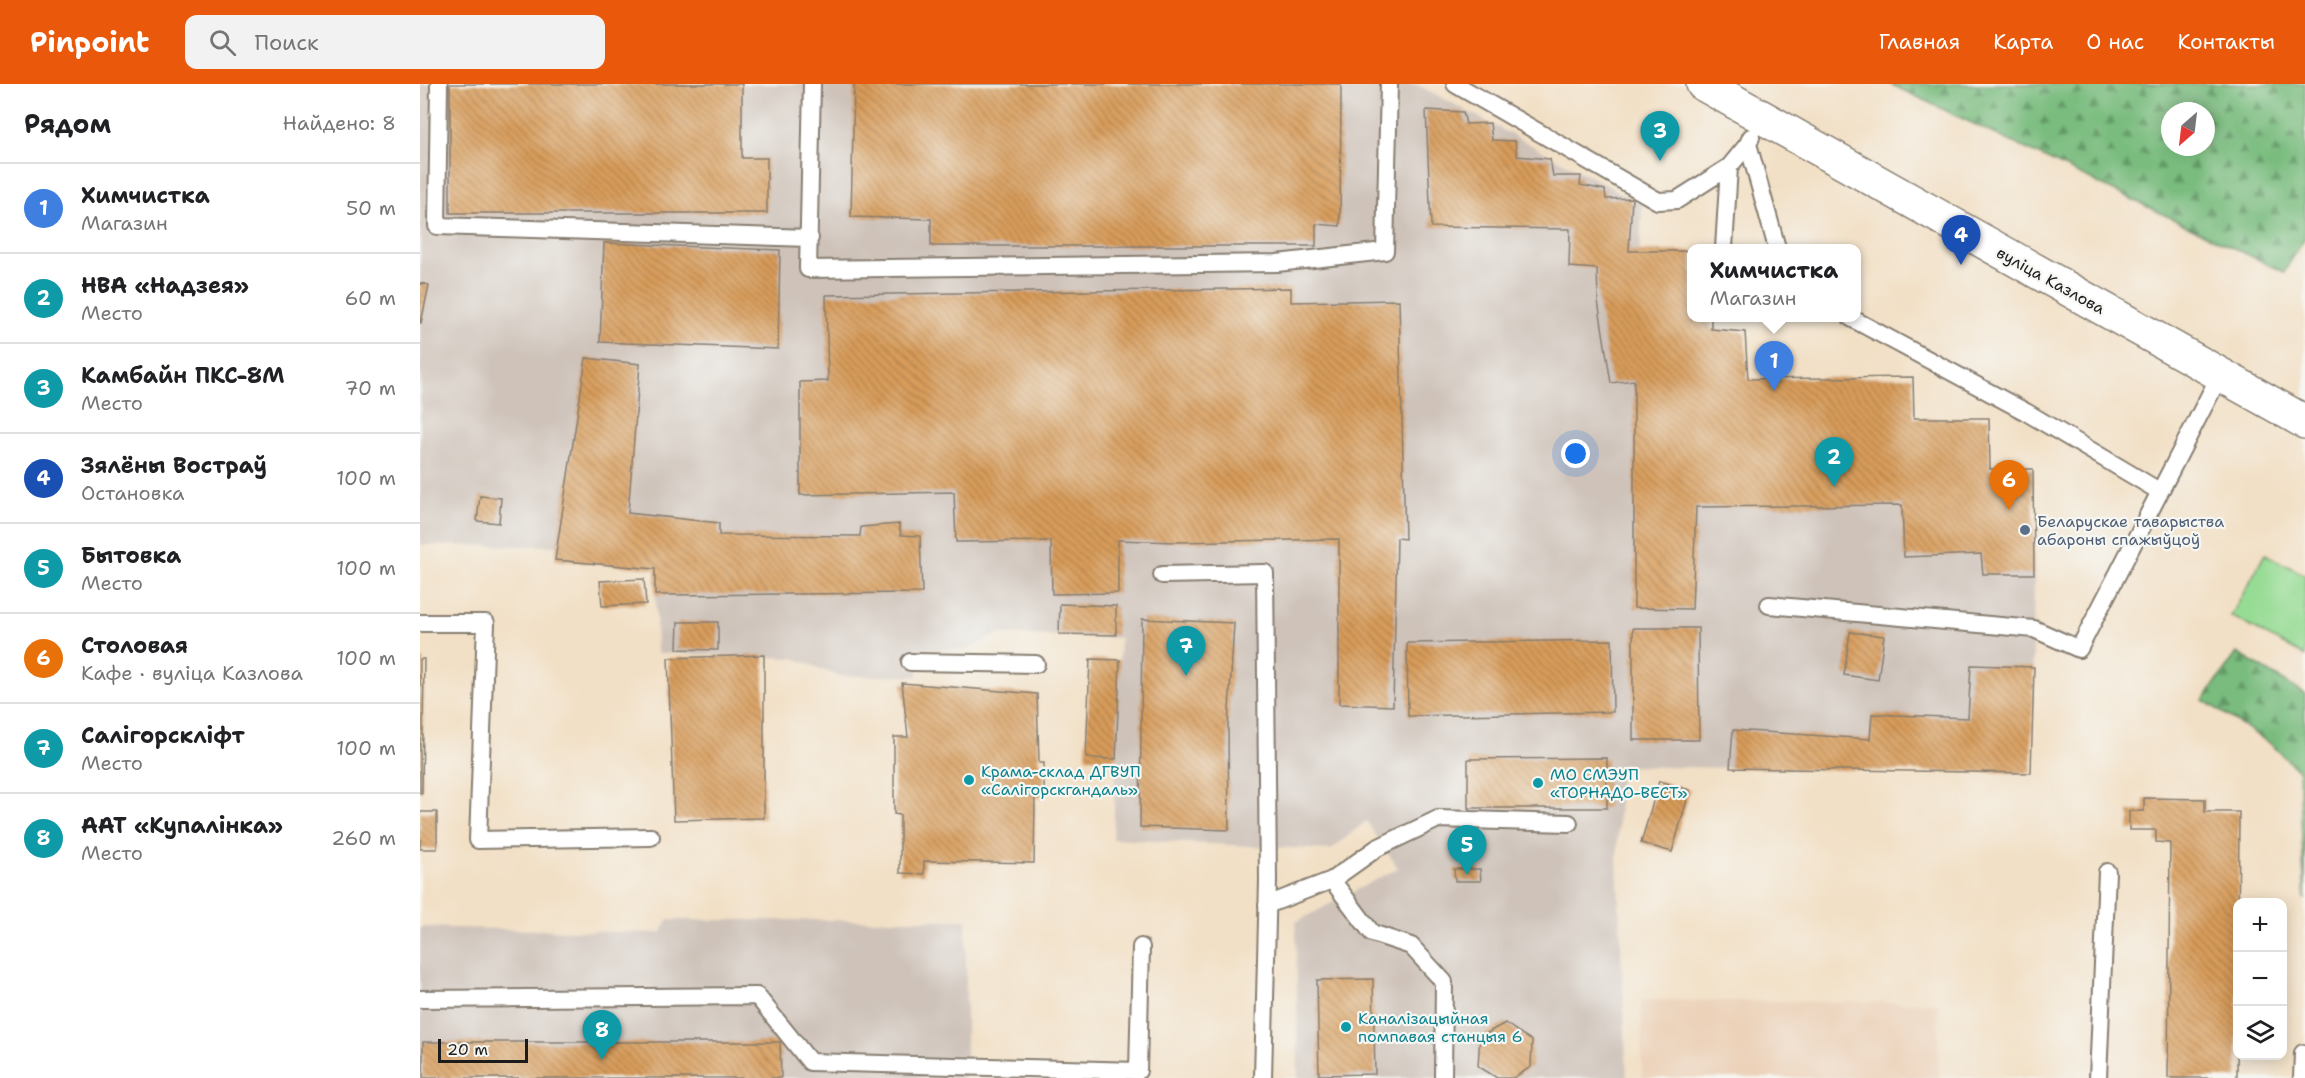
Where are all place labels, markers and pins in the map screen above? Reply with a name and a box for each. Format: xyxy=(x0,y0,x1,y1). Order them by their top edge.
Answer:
pin: 3 xyxy=(1640,112,1680,161)
pin: 4 xyxy=(1942,216,1980,265)
pin: 1 xyxy=(1754,342,1794,391)
pin: 2 xyxy=(1814,438,1854,487)
pin: 6 xyxy=(1990,460,2028,510)
place label: Беларускае таварыства абароны спажыўцоў xyxy=(2037,511,2224,550)
marker: Беларускае таварыства абароны спажыўцоў xyxy=(2018,523,2032,537)
pin: 7 xyxy=(1166,626,1206,676)
place label: Крама-склад ДГВУП «Салігорскгандаль» xyxy=(981,761,1141,800)
place label: МО СМЭУП «ТОРНАДО-ВЕСТ» xyxy=(1550,764,1687,803)
marker: Крама-склад ДГВУП «Салігорскгандаль» xyxy=(962,773,976,787)
marker: МО СМЭУП «ТОРНАДО-ВЕСТ» xyxy=(1531,776,1545,790)
pin: 5 xyxy=(1448,826,1486,875)
place label: Каналізацыйная помпавая станцыя 6 xyxy=(1358,1008,1523,1047)
pin: 8 xyxy=(582,1010,621,1060)
marker: Каналізацыйная помпавая станцыя 6 xyxy=(1339,1020,1353,1034)

